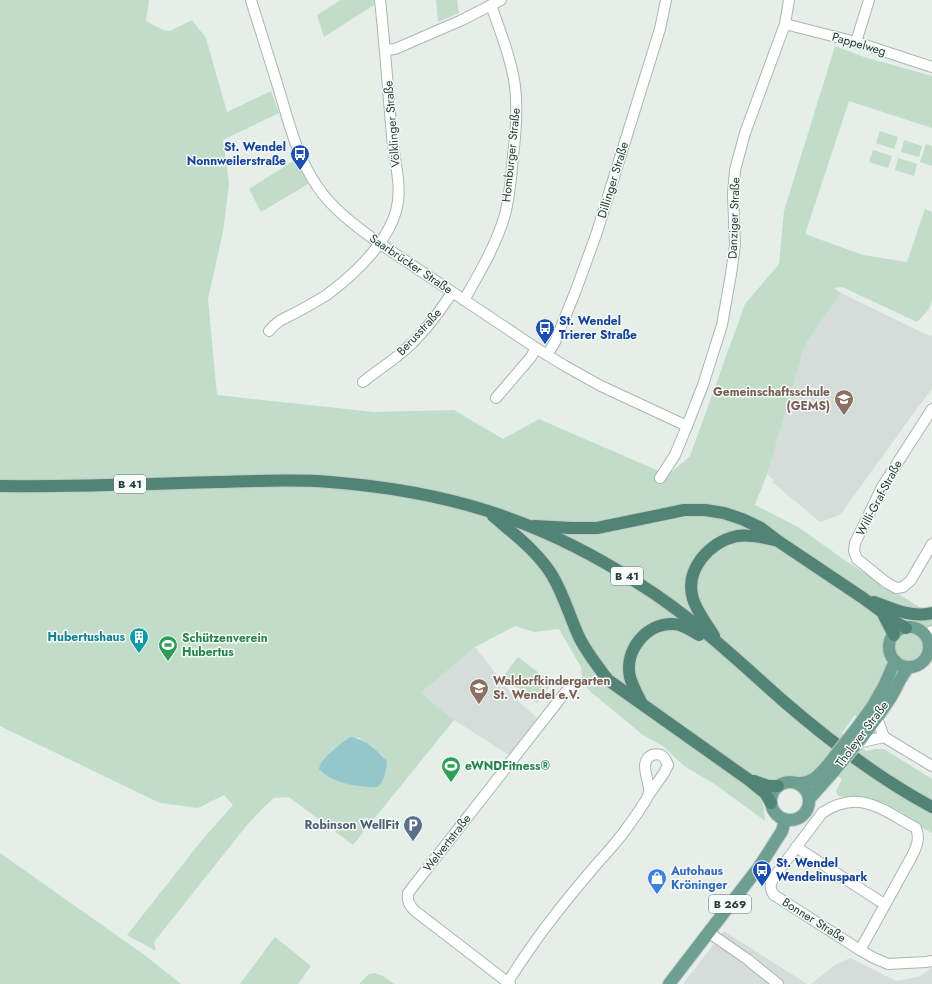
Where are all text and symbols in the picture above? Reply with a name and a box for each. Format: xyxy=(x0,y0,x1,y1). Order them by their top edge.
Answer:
street label: Pappelweg xyxy=(830,28,888,60)
street label: Völklinger Straße xyxy=(379,80,405,168)
street label: Homburger Straße xyxy=(497,107,525,203)
place label: St. Wendel Nonnweilerstraße xyxy=(187,138,286,170)
street label: Dillinger Straße xyxy=(593,139,633,221)
bus stop icon: St. Wendel Nonnweilerstraße xyxy=(289,143,311,171)
street label: Danziger Straße xyxy=(724,177,744,259)
street label: Saarbrücker Straße xyxy=(366,230,456,298)
street label: Berusstraße xyxy=(392,304,446,360)
place label: St. Wendel Trierer Straße xyxy=(559,312,637,344)
bus stop icon: St. Wendel Trierer Straße xyxy=(534,317,556,345)
place label: Gemeinschaftsschule (GEMS) xyxy=(713,383,830,415)
school or university icon: Gemeinschaftsschule (GEMS) xyxy=(833,388,855,416)
street label: Willi-Graf-Straße xyxy=(851,457,907,539)
road number: B 41 xyxy=(114,475,146,493)
road number: B 41 xyxy=(611,567,643,585)
building icon: Hubertushaus xyxy=(128,626,150,654)
place label: Hubertushaus xyxy=(48,628,126,646)
place label: Schützenverein Hubertus xyxy=(182,629,268,661)
sports icon: Schützenverein Hubertus xyxy=(157,634,179,662)
place label: Waldorfkindergarten St. Wendel e.V. xyxy=(493,672,610,704)
school or university icon: Waldorfkindergarten St. Wendel e.V. xyxy=(468,677,490,705)
street label: Tholeyer Straße xyxy=(831,697,893,771)
sports icon: eWNDFitness® xyxy=(440,755,462,783)
place label: eWNDFitness® xyxy=(465,757,551,775)
street label: Welvertstraße xyxy=(419,810,475,876)
parking icon: Robinson WellFit xyxy=(402,814,424,842)
place label: Robinson WellFit xyxy=(305,816,399,834)
place label: St. Wendel Wendelinuspark xyxy=(776,854,868,886)
bus stop icon: St. Wendel Wendelinuspark xyxy=(751,859,773,887)
place label: Autohaus Kröninger xyxy=(670,862,728,894)
shop icon: Autohaus Kröninger xyxy=(646,867,668,895)
street label: Bonner Straße xyxy=(779,893,849,947)
road number: B 269 xyxy=(709,895,751,913)

